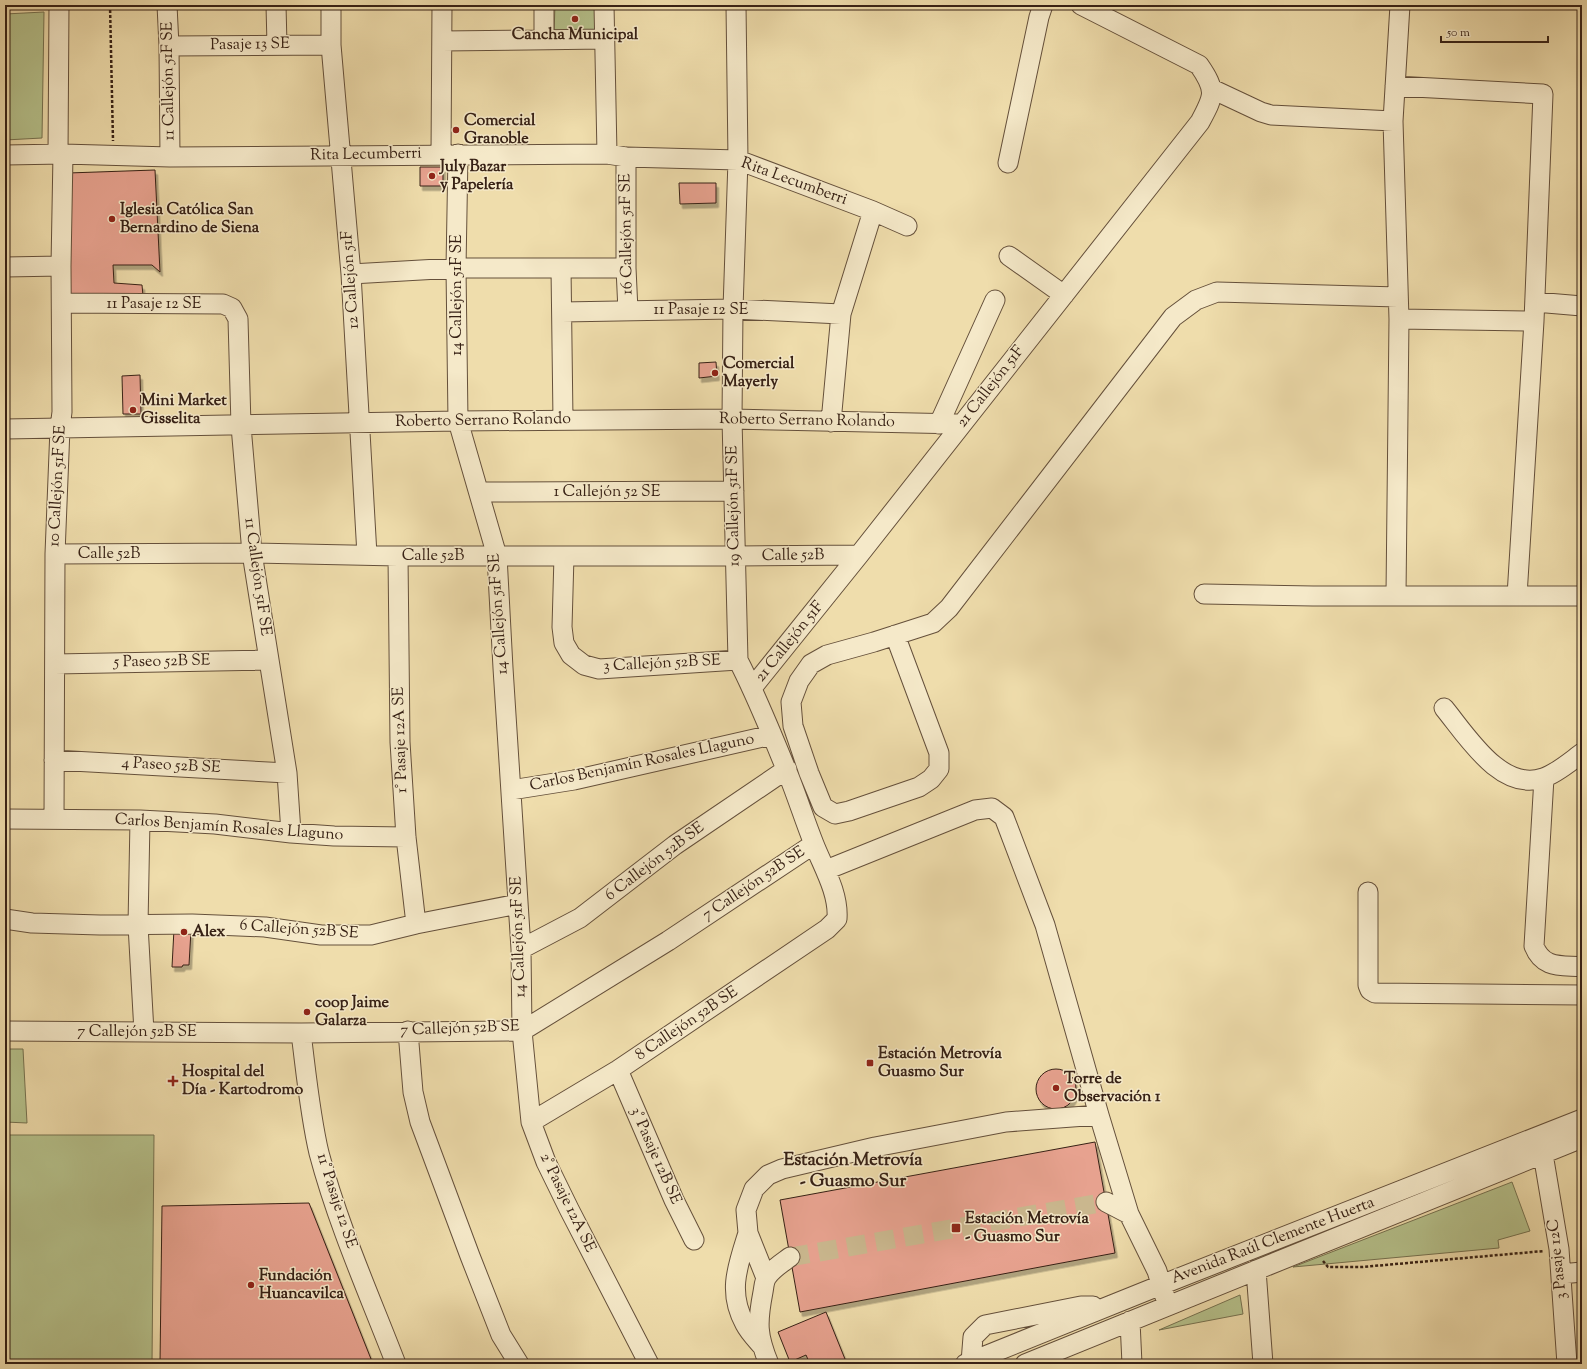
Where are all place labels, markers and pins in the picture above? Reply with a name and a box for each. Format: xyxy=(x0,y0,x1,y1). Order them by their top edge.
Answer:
marker: Cancha Municipal xyxy=(570,14,580,24)
place label: Cancha Municipal xyxy=(512,24,639,47)
place label: Comercial Granoble xyxy=(464,110,536,151)
marker: Comercial Granoble xyxy=(451,125,461,135)
place label: July Bazar y Papelería xyxy=(438,156,514,197)
marker: July Bazar y Papelería xyxy=(427,171,437,181)
place label: Iglesia Católica San Bernardino de Siena xyxy=(120,199,260,240)
marker: Iglesia Católica San Bernardino de Siena xyxy=(107,214,117,224)
place label: Comercial Mayerly xyxy=(723,353,795,394)
marker: Comercial Mayerly xyxy=(710,368,720,378)
place label: Mini Market Gisselita xyxy=(141,390,227,431)
marker: Mini Market Gisselita xyxy=(128,405,138,415)
place label: Alex xyxy=(192,921,226,944)
marker: Alex xyxy=(179,927,189,937)
place label: coop Jaime Galarza xyxy=(315,992,389,1033)
marker: coop Jaime Galarza xyxy=(302,1007,312,1017)
place label: Estación Metrovía Guasmo Sur xyxy=(878,1043,1002,1084)
marker: Estación Metrovía Guasmo Sur xyxy=(865,1058,875,1068)
place label: Hospital del Día - Kartodromo xyxy=(182,1061,304,1102)
place label: Torre de Observación 1 xyxy=(1064,1068,1161,1109)
marker: Hospital del Día - Kartodromo xyxy=(167,1075,179,1087)
marker: Torre de Observación 1 xyxy=(1051,1083,1061,1093)
place label: Estación Metrovía - Guasmo Sur xyxy=(965,1208,1089,1249)
marker: Estación Metrovía - Guasmo Sur xyxy=(950,1222,962,1234)
place label: Fundación Huancavilca xyxy=(259,1265,344,1306)
marker: Fundación Huancavilca xyxy=(246,1280,256,1290)

